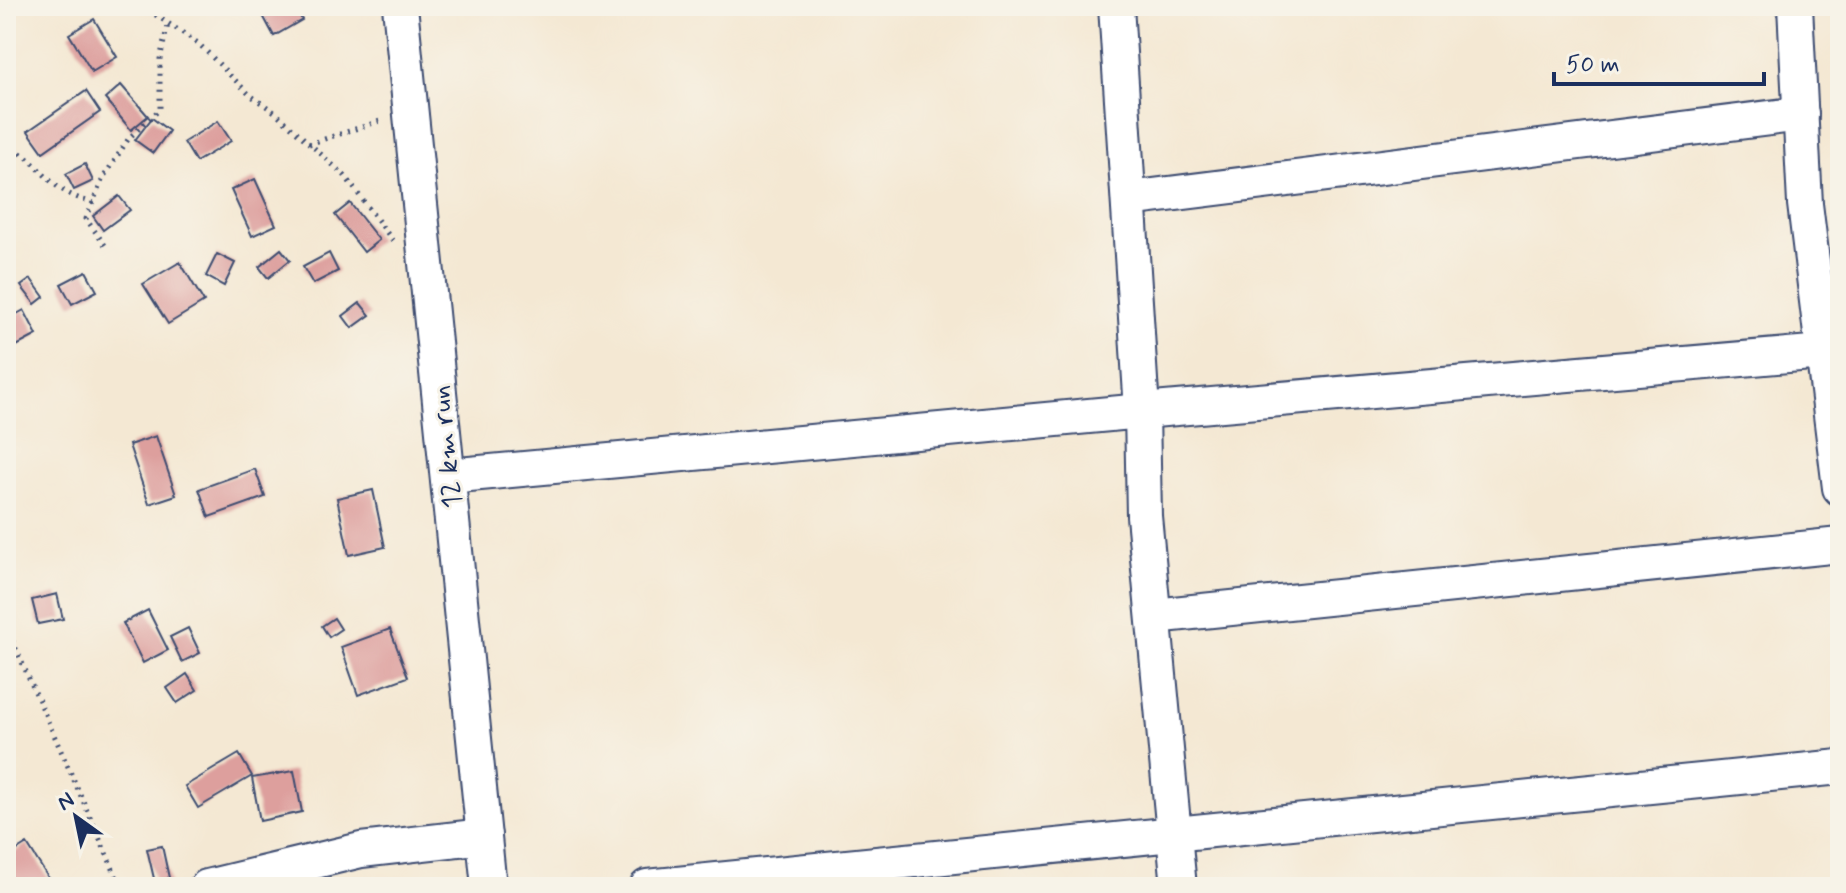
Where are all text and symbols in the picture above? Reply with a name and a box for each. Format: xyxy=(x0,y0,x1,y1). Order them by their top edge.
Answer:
scale bar xyxy=(1554,36,1764,86)
text: 50 m xyxy=(1566,50,1620,81)
street label: 12 km run xyxy=(423,383,472,510)
north arrow xyxy=(36,777,116,857)
text: N xyxy=(52,786,80,818)

